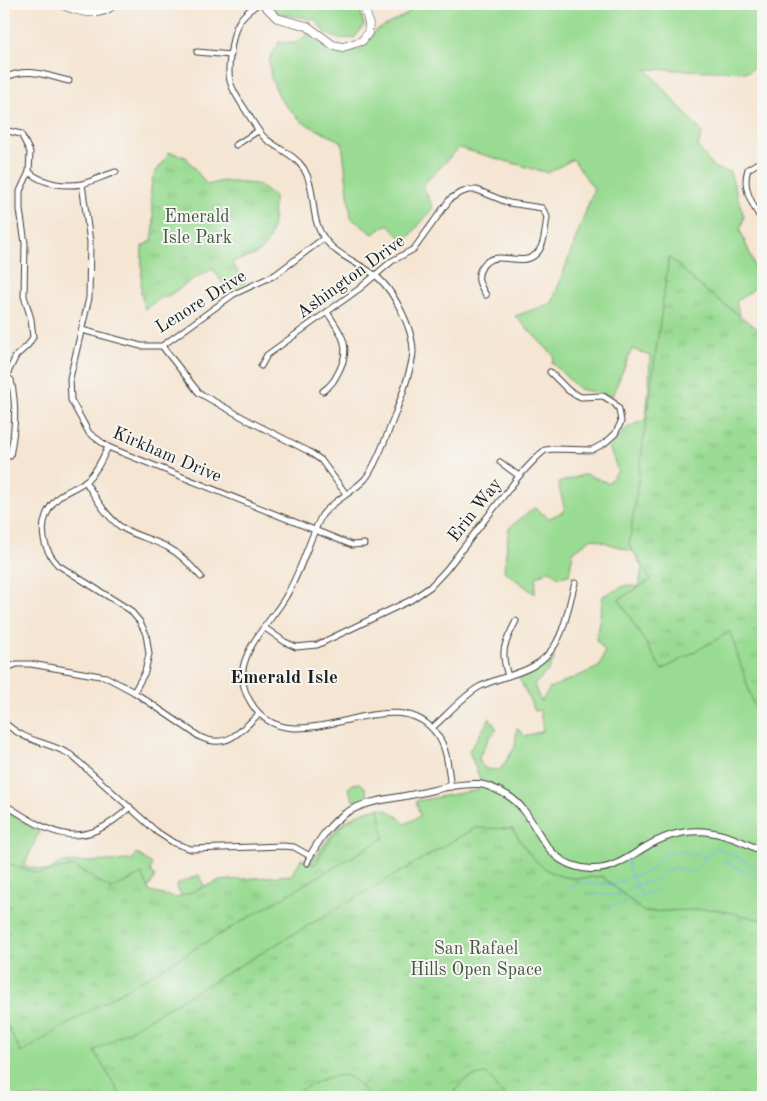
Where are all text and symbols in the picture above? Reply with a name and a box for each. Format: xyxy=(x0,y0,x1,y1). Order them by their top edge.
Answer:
park label: Emerald Isle Park xyxy=(162,208,232,247)
street label: Ashington Drive xyxy=(294,232,408,322)
street label: Lenore Drive xyxy=(153,267,249,337)
street label: Kirkham Drive xyxy=(110,424,224,486)
street label: Erin Way xyxy=(445,474,506,545)
district label: Emerald Isle xyxy=(230,669,338,688)
park label: San Rafael Hills Open Space xyxy=(410,940,542,979)

